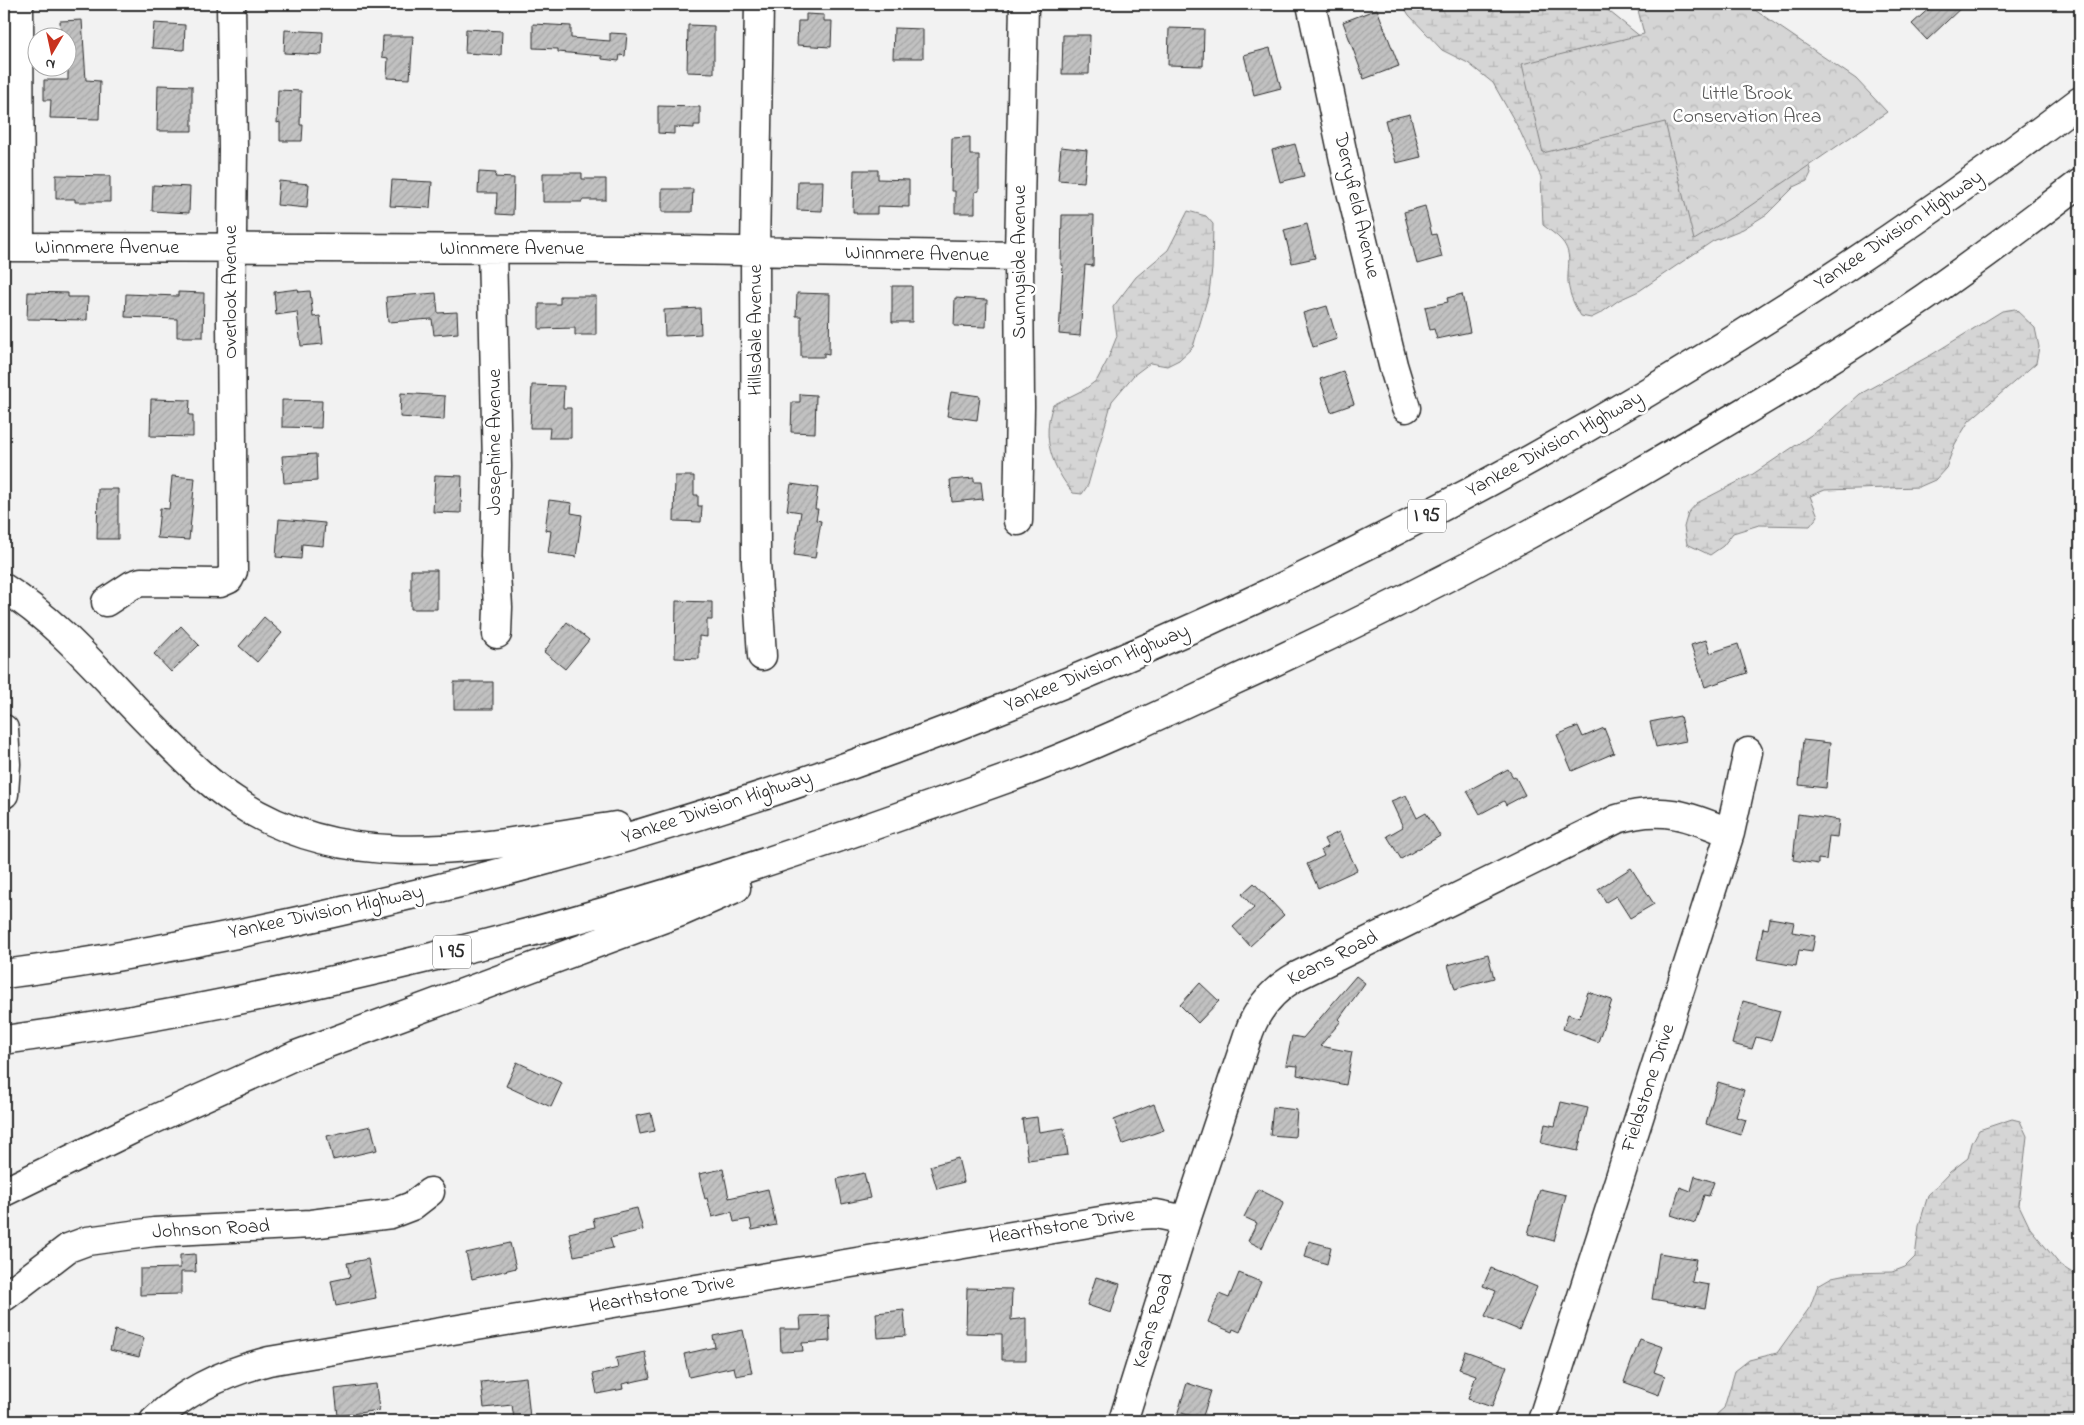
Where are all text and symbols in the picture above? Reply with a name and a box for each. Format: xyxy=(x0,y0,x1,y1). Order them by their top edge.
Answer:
north arrow xyxy=(28,28,78,78)
text: N xyxy=(44,52,57,74)
park label: Little Brook Conservation Area xyxy=(1673,80,1821,132)
street label: Derryfield Avenue xyxy=(1325,129,1387,282)
street label: Yankee Division Highway xyxy=(1809,164,1990,299)
street label: Sunnyside Avenue xyxy=(1006,185,1035,339)
street label: Overlook Avenue xyxy=(217,225,246,359)
street label: Winnmere Avenue xyxy=(35,234,179,263)
street label: Winnmere Avenue xyxy=(440,235,584,264)
street label: Winnmere Avenue xyxy=(845,239,989,271)
street label: Hillsdale Avenue xyxy=(742,264,771,396)
street label: Josephine Avenue xyxy=(481,369,510,515)
street label: Yankee Division Highway xyxy=(1461,384,1649,507)
road number: I 95 xyxy=(1408,500,1446,532)
street label: Yankee Division Highway xyxy=(1000,617,1194,722)
street label: Yankee Division Highway xyxy=(618,764,816,853)
street label: Yankee Division Highway xyxy=(226,878,426,949)
street label: Keans Road xyxy=(1283,924,1383,994)
road number: I 95 xyxy=(433,936,471,969)
street label: Fieldstone Drive xyxy=(1614,1020,1683,1157)
street label: Hearthstone Drive xyxy=(987,1201,1137,1253)
street label: Johnson Road xyxy=(151,1212,271,1248)
street label: Hearthstone Drive xyxy=(587,1268,737,1322)
street label: Keans Road xyxy=(1126,1270,1182,1372)

